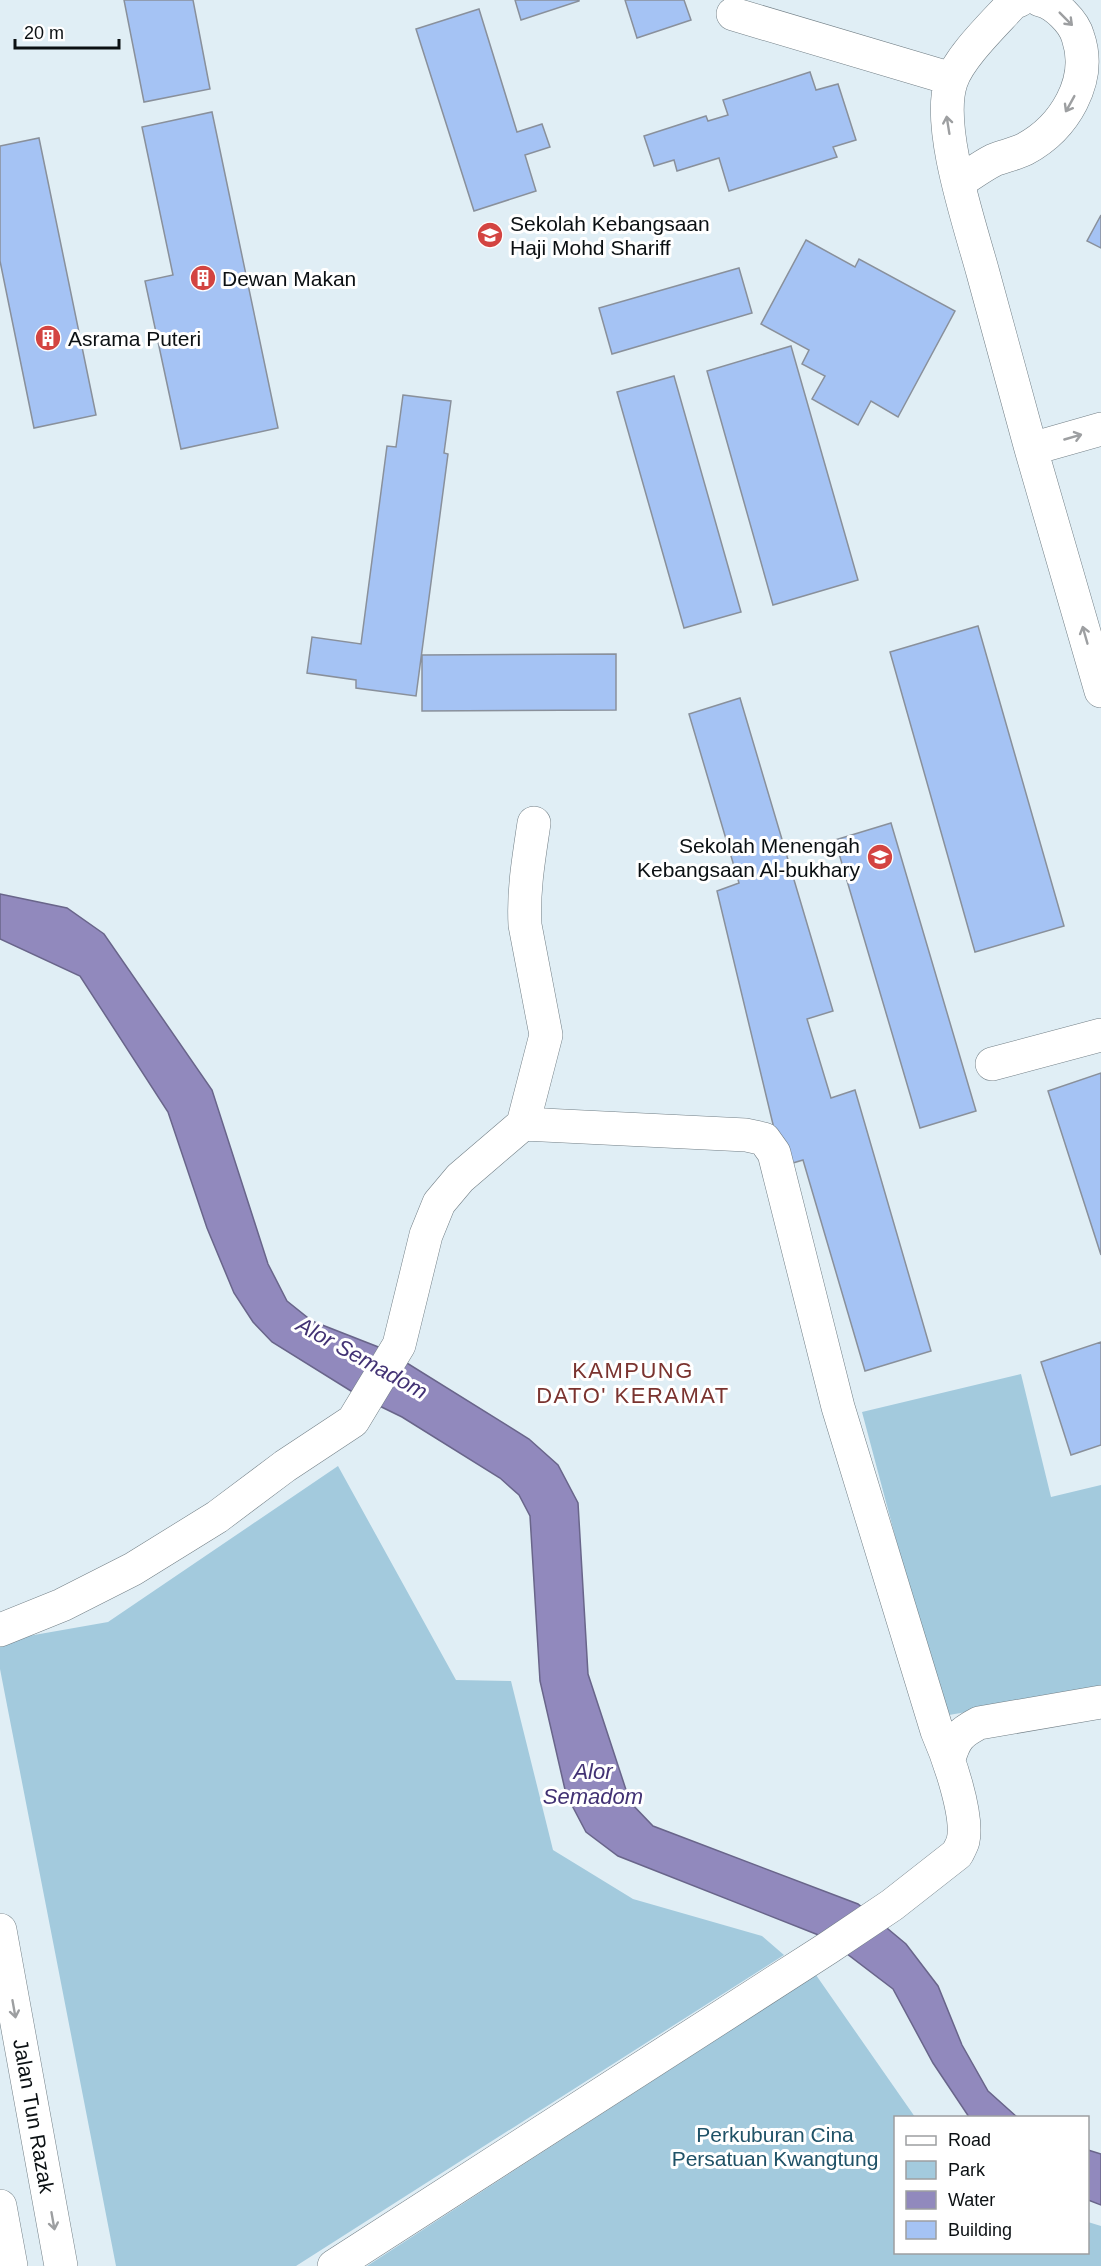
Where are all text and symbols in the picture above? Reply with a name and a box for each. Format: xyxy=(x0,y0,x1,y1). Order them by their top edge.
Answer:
one-way arrow xyxy=(1058,11,1073,26)
scale bar xyxy=(15,12,118,50)
text: 20 m xyxy=(24,23,64,43)
one-way arrow xyxy=(1064,95,1076,112)
one-way arrow xyxy=(942,116,953,135)
place label: Sekolah Kebangsaan Haji Mohd Shariff xyxy=(510,212,710,259)
school or university icon: Sekolah Kebangsaan Haji Mohd Shariff xyxy=(475,220,505,250)
building icon: Dewan Makan xyxy=(188,263,218,293)
place label: Dewan Makan xyxy=(222,267,356,290)
building icon: Asrama Puteri xyxy=(33,323,63,353)
place label: Asrama Puteri xyxy=(68,327,201,350)
one-way arrow xyxy=(1063,431,1082,442)
one-way arrow xyxy=(1079,625,1090,644)
place label: Sekolah Menengah Kebangsaan Al-bukhary xyxy=(637,834,860,881)
school or university icon: Sekolah Menengah Kebangsaan Al-bukhary xyxy=(865,842,895,872)
water label: Alor Semadom xyxy=(291,1311,432,1404)
district label: KAMPUNG DATO' KERAMAT xyxy=(536,1358,730,1408)
water label: Alor Semadom xyxy=(543,1759,643,1809)
one-way arrow xyxy=(9,1998,20,2018)
street label: Jalan Tun Razak xyxy=(9,2037,59,2196)
legend xyxy=(894,2116,1089,2254)
park label: Perkuburan Cina Persatuan Kwangtung xyxy=(672,2123,878,2170)
text: Road xyxy=(948,2130,991,2150)
text: Park xyxy=(948,2160,986,2180)
text: Water xyxy=(948,2190,995,2210)
one-way arrow xyxy=(48,2211,59,2231)
text: Building xyxy=(948,2220,1012,2240)

